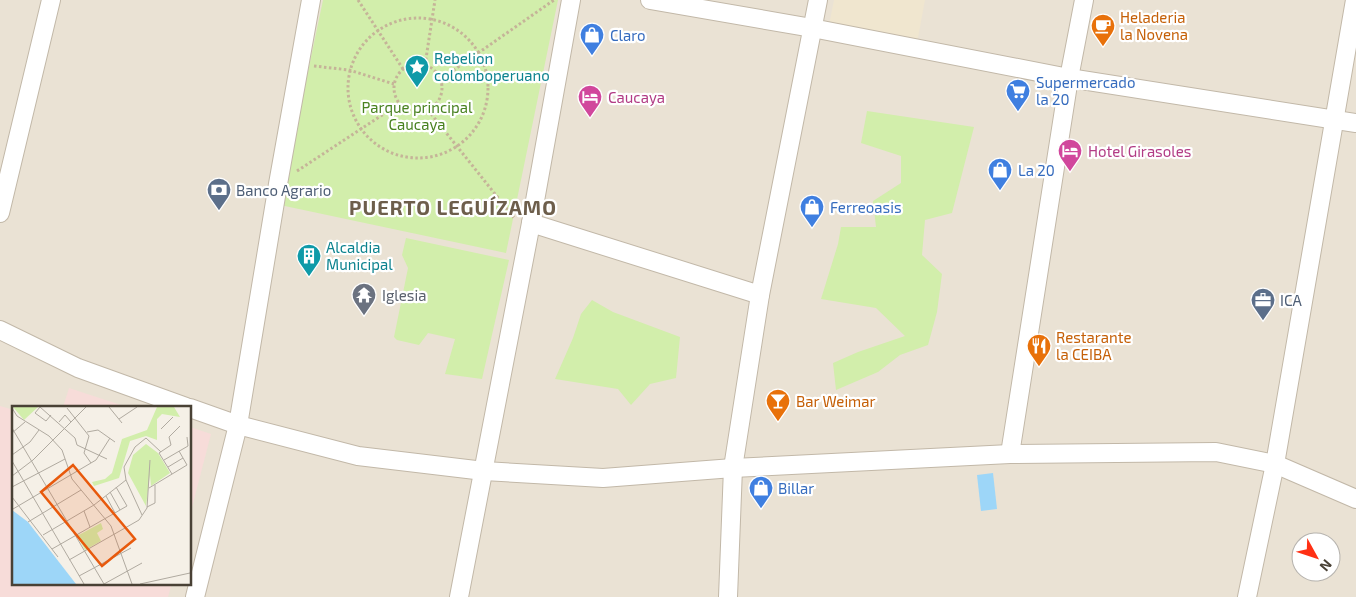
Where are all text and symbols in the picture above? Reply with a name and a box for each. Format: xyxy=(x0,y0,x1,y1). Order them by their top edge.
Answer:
place label: Heladeria la Novena xyxy=(1120,8,1188,43)
cafe icon: Heladeria la Novena xyxy=(1090,13,1116,47)
shop icon: Claro xyxy=(579,22,605,56)
place label: Claro xyxy=(610,26,646,44)
place label: Rebelion colomboperuano xyxy=(434,49,550,84)
place icon: Rebelion colomboperuano xyxy=(404,54,430,88)
place label: Supermercado la 20 xyxy=(1036,73,1135,108)
supermarket icon: Supermercado la 20 xyxy=(1005,78,1031,112)
hotel icon: Caucaya xyxy=(577,84,603,118)
place label: Caucaya xyxy=(608,88,665,106)
park label: Parque principal Caucaya xyxy=(362,98,473,133)
hotel icon: Hotel Girasoles xyxy=(1057,138,1083,172)
place label: Hotel Girasoles xyxy=(1088,142,1191,160)
shop icon: La 20 xyxy=(987,157,1013,191)
place label: La 20 xyxy=(1018,161,1055,179)
bank icon: Banco Agrario xyxy=(206,177,232,211)
place label: Banco Agrario xyxy=(236,181,331,199)
shop icon: Ferreoasis xyxy=(799,194,825,228)
district label: PUERTO LEGUÍZAMO xyxy=(349,195,557,219)
place label: Ferreoasis xyxy=(830,198,902,216)
place label: Alcaldia Municipal xyxy=(326,238,393,273)
building icon: Alcaldia Municipal xyxy=(296,243,322,277)
temple icon: Iglesia xyxy=(351,282,377,316)
place label: Iglesia xyxy=(382,286,426,304)
office icon: ICA xyxy=(1250,287,1276,321)
place label: ICA xyxy=(1280,291,1302,309)
place label: Restarante la CEIBA xyxy=(1056,328,1132,363)
restaurant icon: Restarante la CEIBA xyxy=(1026,333,1052,367)
bar icon: Bar Weimar xyxy=(765,388,791,422)
place label: Bar Weimar xyxy=(796,392,876,410)
inset map xyxy=(12,406,191,584)
shop icon: Billar xyxy=(748,475,774,509)
place label: Billar xyxy=(778,479,814,497)
north arrow xyxy=(1291,532,1341,582)
text: N xyxy=(1317,556,1336,575)

